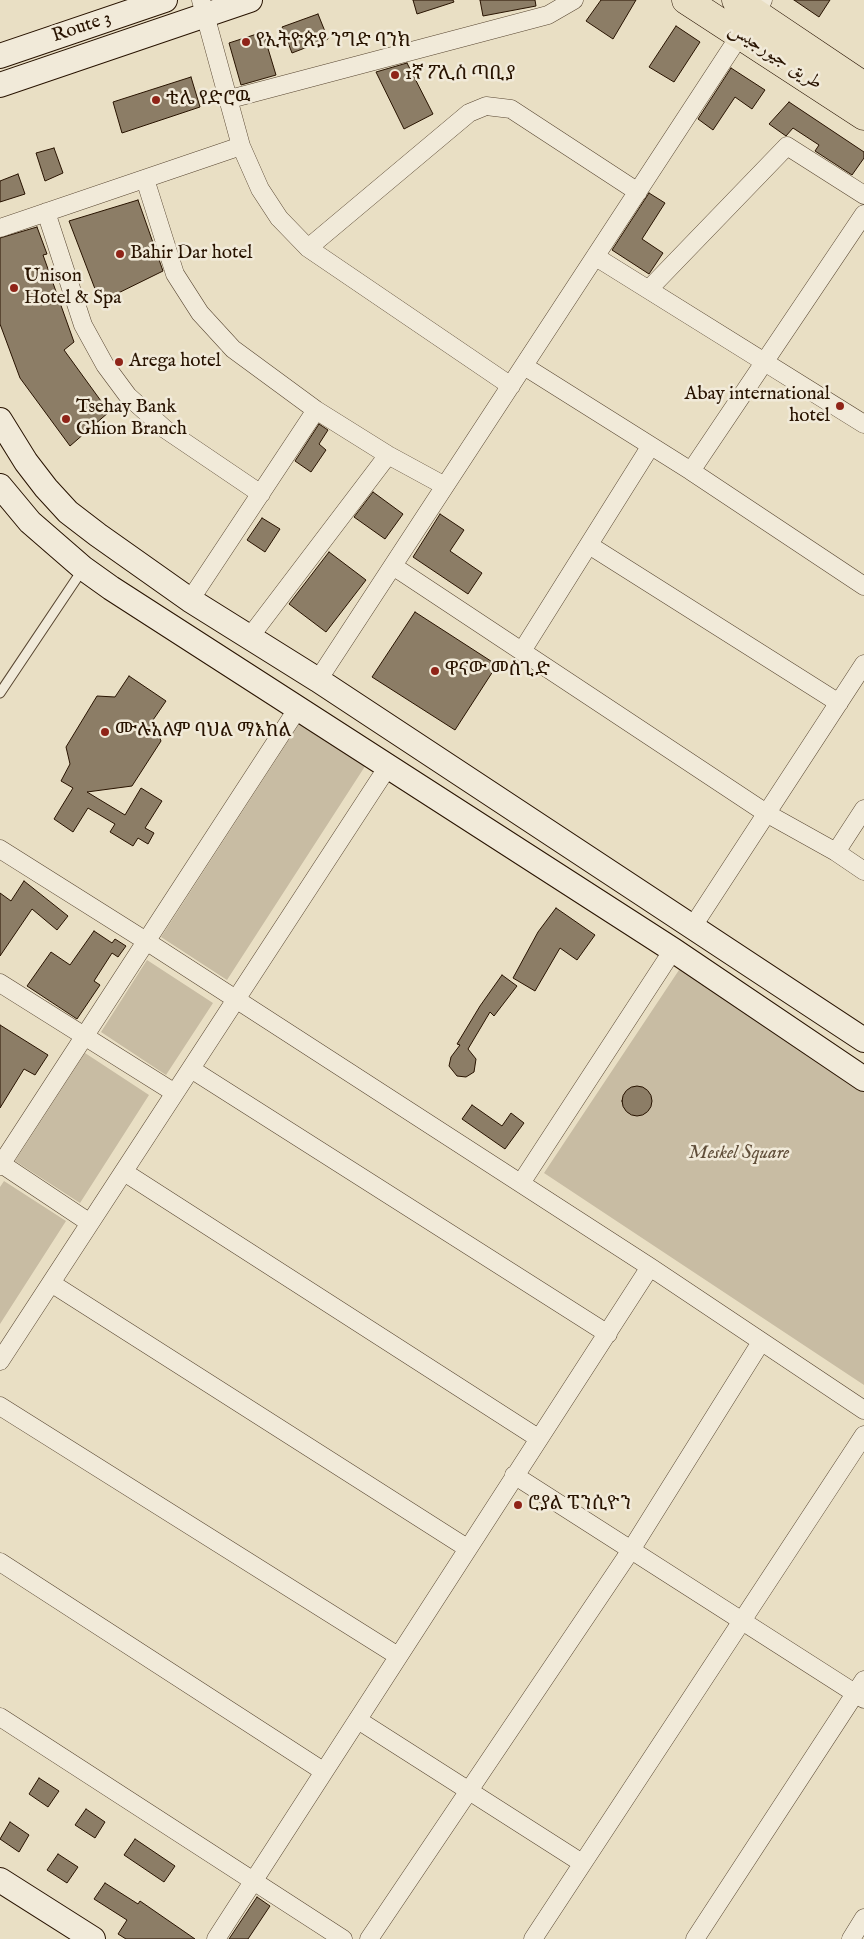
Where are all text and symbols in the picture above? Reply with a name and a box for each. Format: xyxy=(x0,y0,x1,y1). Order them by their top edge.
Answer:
street label: Route 3 xyxy=(50,7,114,49)
street label: طريق جيورجيس xyxy=(724,18,826,96)
place label: የኢትዮጵያ ንግድ ባንክ xyxy=(256,31,410,53)
marker: የኢትዮጵያ ንግድ ባንክ xyxy=(240,36,252,48)
place label: 1ኛ ፖሊስ ጣቢያ xyxy=(405,64,515,86)
marker: 1ኛ ፖሊስ ጣቢያ xyxy=(389,69,401,81)
place label: ቴሌ የድሮዉ xyxy=(166,89,251,111)
marker: ቴሌ የድሮዉ xyxy=(150,94,162,106)
place label: Bahir Dar hotel xyxy=(130,243,252,265)
marker: Bahir Dar hotel xyxy=(114,248,126,260)
place label: Unison Hotel & Spa xyxy=(24,266,122,310)
marker: Unison Hotel & Spa xyxy=(8,282,20,294)
place label: Arega hotel xyxy=(129,351,221,373)
marker: Arega hotel xyxy=(113,356,125,368)
place label: Abay international hotel xyxy=(685,384,830,428)
place label: Tsehay Bank Ghion Branch xyxy=(76,397,187,441)
marker: Abay international hotel xyxy=(834,400,846,412)
marker: Tsehay Bank Ghion Branch xyxy=(60,413,72,425)
place label: ዋናው መስጊድ xyxy=(445,660,550,682)
marker: ዋናው መስጊድ xyxy=(429,665,441,677)
place label: ሙሉአለም ባህል ማእከል xyxy=(115,721,292,743)
marker: ሙሉአለም ባህል ማእከል xyxy=(99,726,111,738)
park label: Meskel Square xyxy=(689,1143,789,1165)
place label: ሮያል ፔንሲዮን xyxy=(528,1494,631,1516)
marker: ሮያል ፔንሲዮን xyxy=(512,1499,524,1511)

